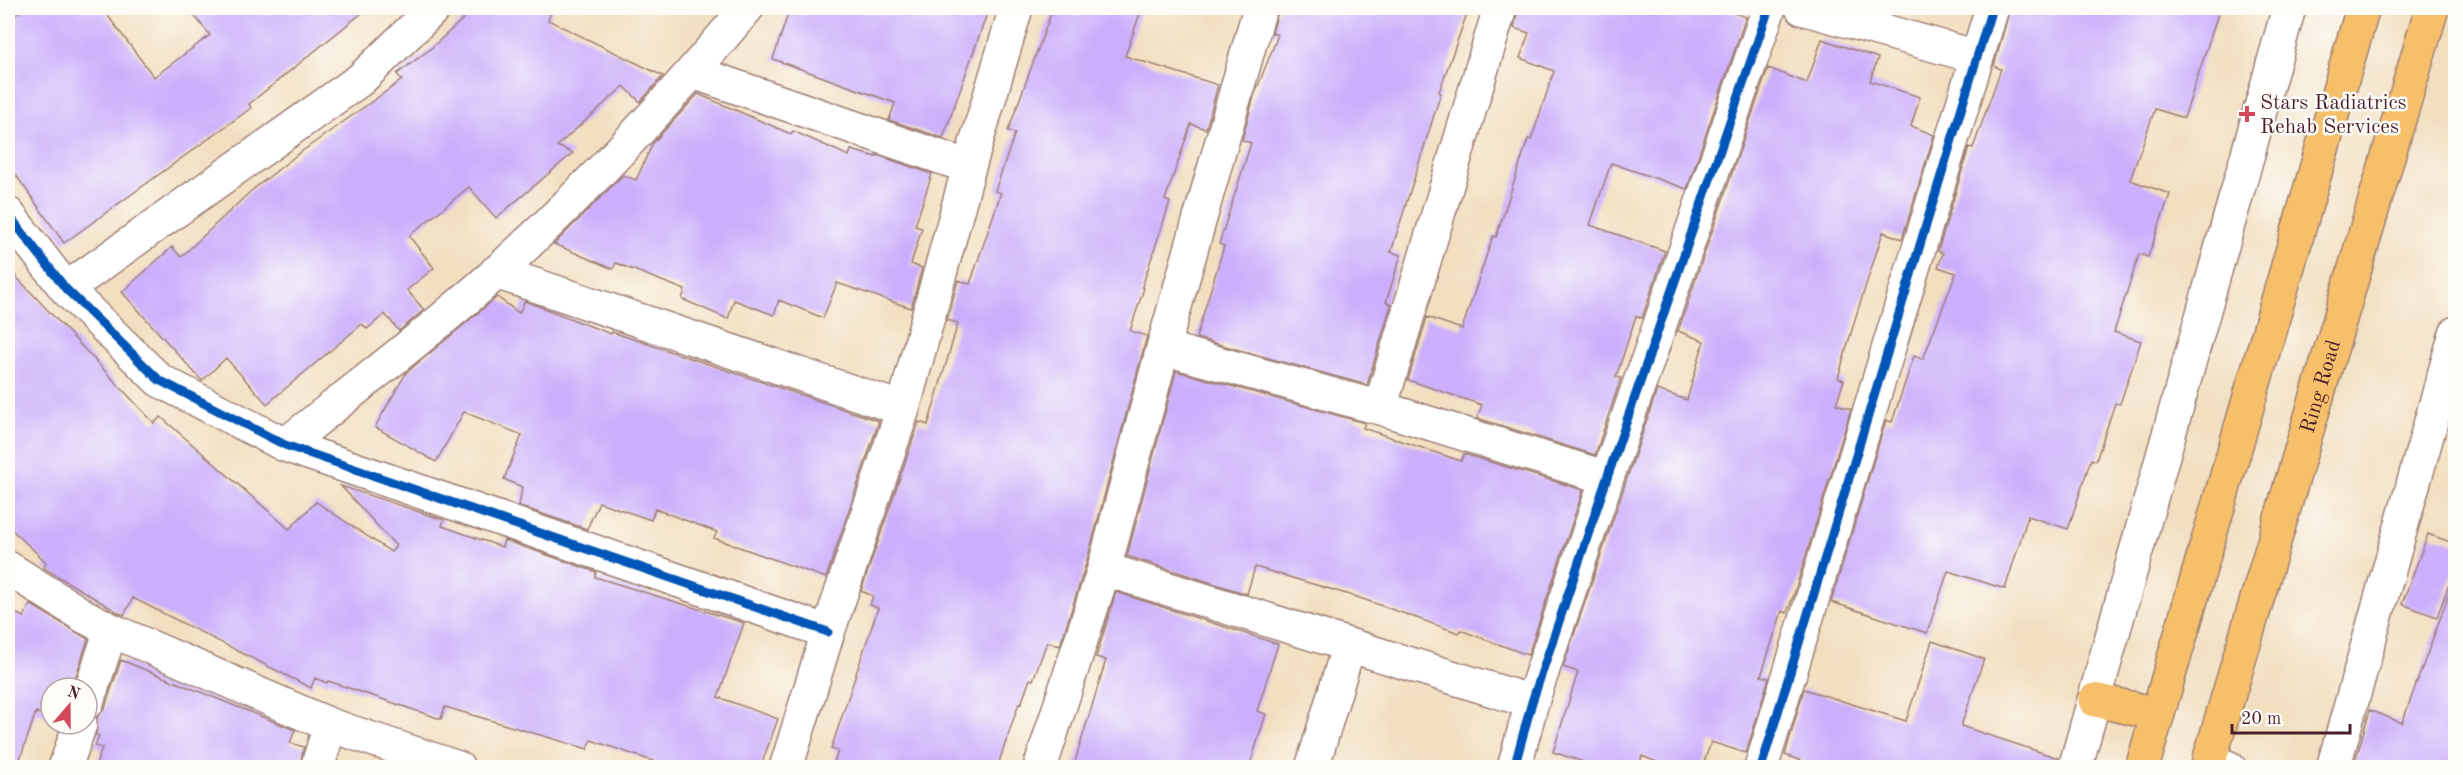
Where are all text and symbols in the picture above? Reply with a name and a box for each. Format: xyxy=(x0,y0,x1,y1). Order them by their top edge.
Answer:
place label: Stars Radiatrics Rehab Services xyxy=(2260,93,2407,138)
marker: Stars Radiatrics Rehab Services xyxy=(2238,105,2256,123)
street label: Ring Road xyxy=(2298,338,2345,436)
north arrow xyxy=(39,676,99,736)
text: N xyxy=(65,684,83,704)
scale bar xyxy=(2232,697,2350,735)
text: 20 m xyxy=(2241,710,2281,728)

